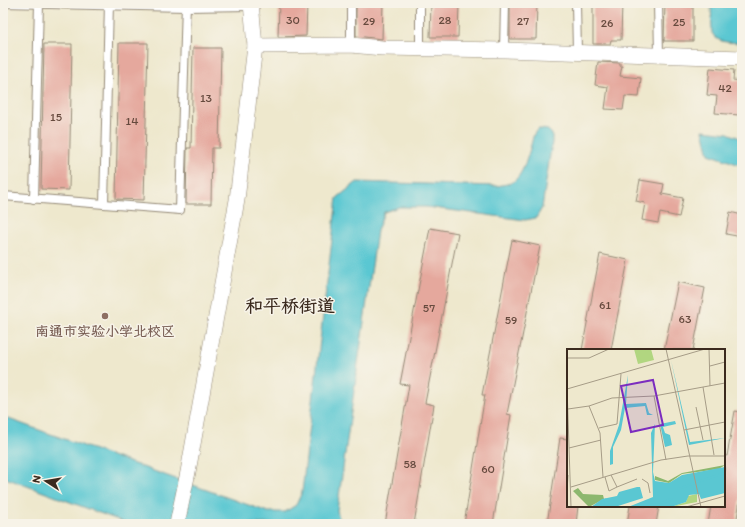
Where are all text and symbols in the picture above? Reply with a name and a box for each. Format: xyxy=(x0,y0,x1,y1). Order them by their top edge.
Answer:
house number: 30 xyxy=(286,13,300,27)
house number: 28 xyxy=(439,13,452,27)
house number: 29 xyxy=(363,14,375,28)
house number: 27 xyxy=(517,14,529,28)
house number: 25 xyxy=(673,15,685,29)
house number: 26 xyxy=(601,16,613,30)
house number: 42 xyxy=(718,81,732,95)
house number: 13 xyxy=(200,91,213,105)
house number: 15 xyxy=(50,110,62,124)
house number: 14 xyxy=(126,114,138,128)
district label: 和平桥街道 xyxy=(245,295,335,317)
house number: 61 xyxy=(599,298,611,312)
house number: 57 xyxy=(423,301,435,315)
marker: 南通市实验小学北校区 xyxy=(100,311,110,321)
house number: 63 xyxy=(679,312,692,326)
house number: 59 xyxy=(505,313,517,327)
place label: 南通市实验小学北校区 xyxy=(35,323,175,340)
inset map xyxy=(567,349,725,507)
house number: 58 xyxy=(404,457,417,471)
north arrow xyxy=(26,461,66,501)
house number: 60 xyxy=(481,462,495,476)
text: N xyxy=(30,474,44,484)

